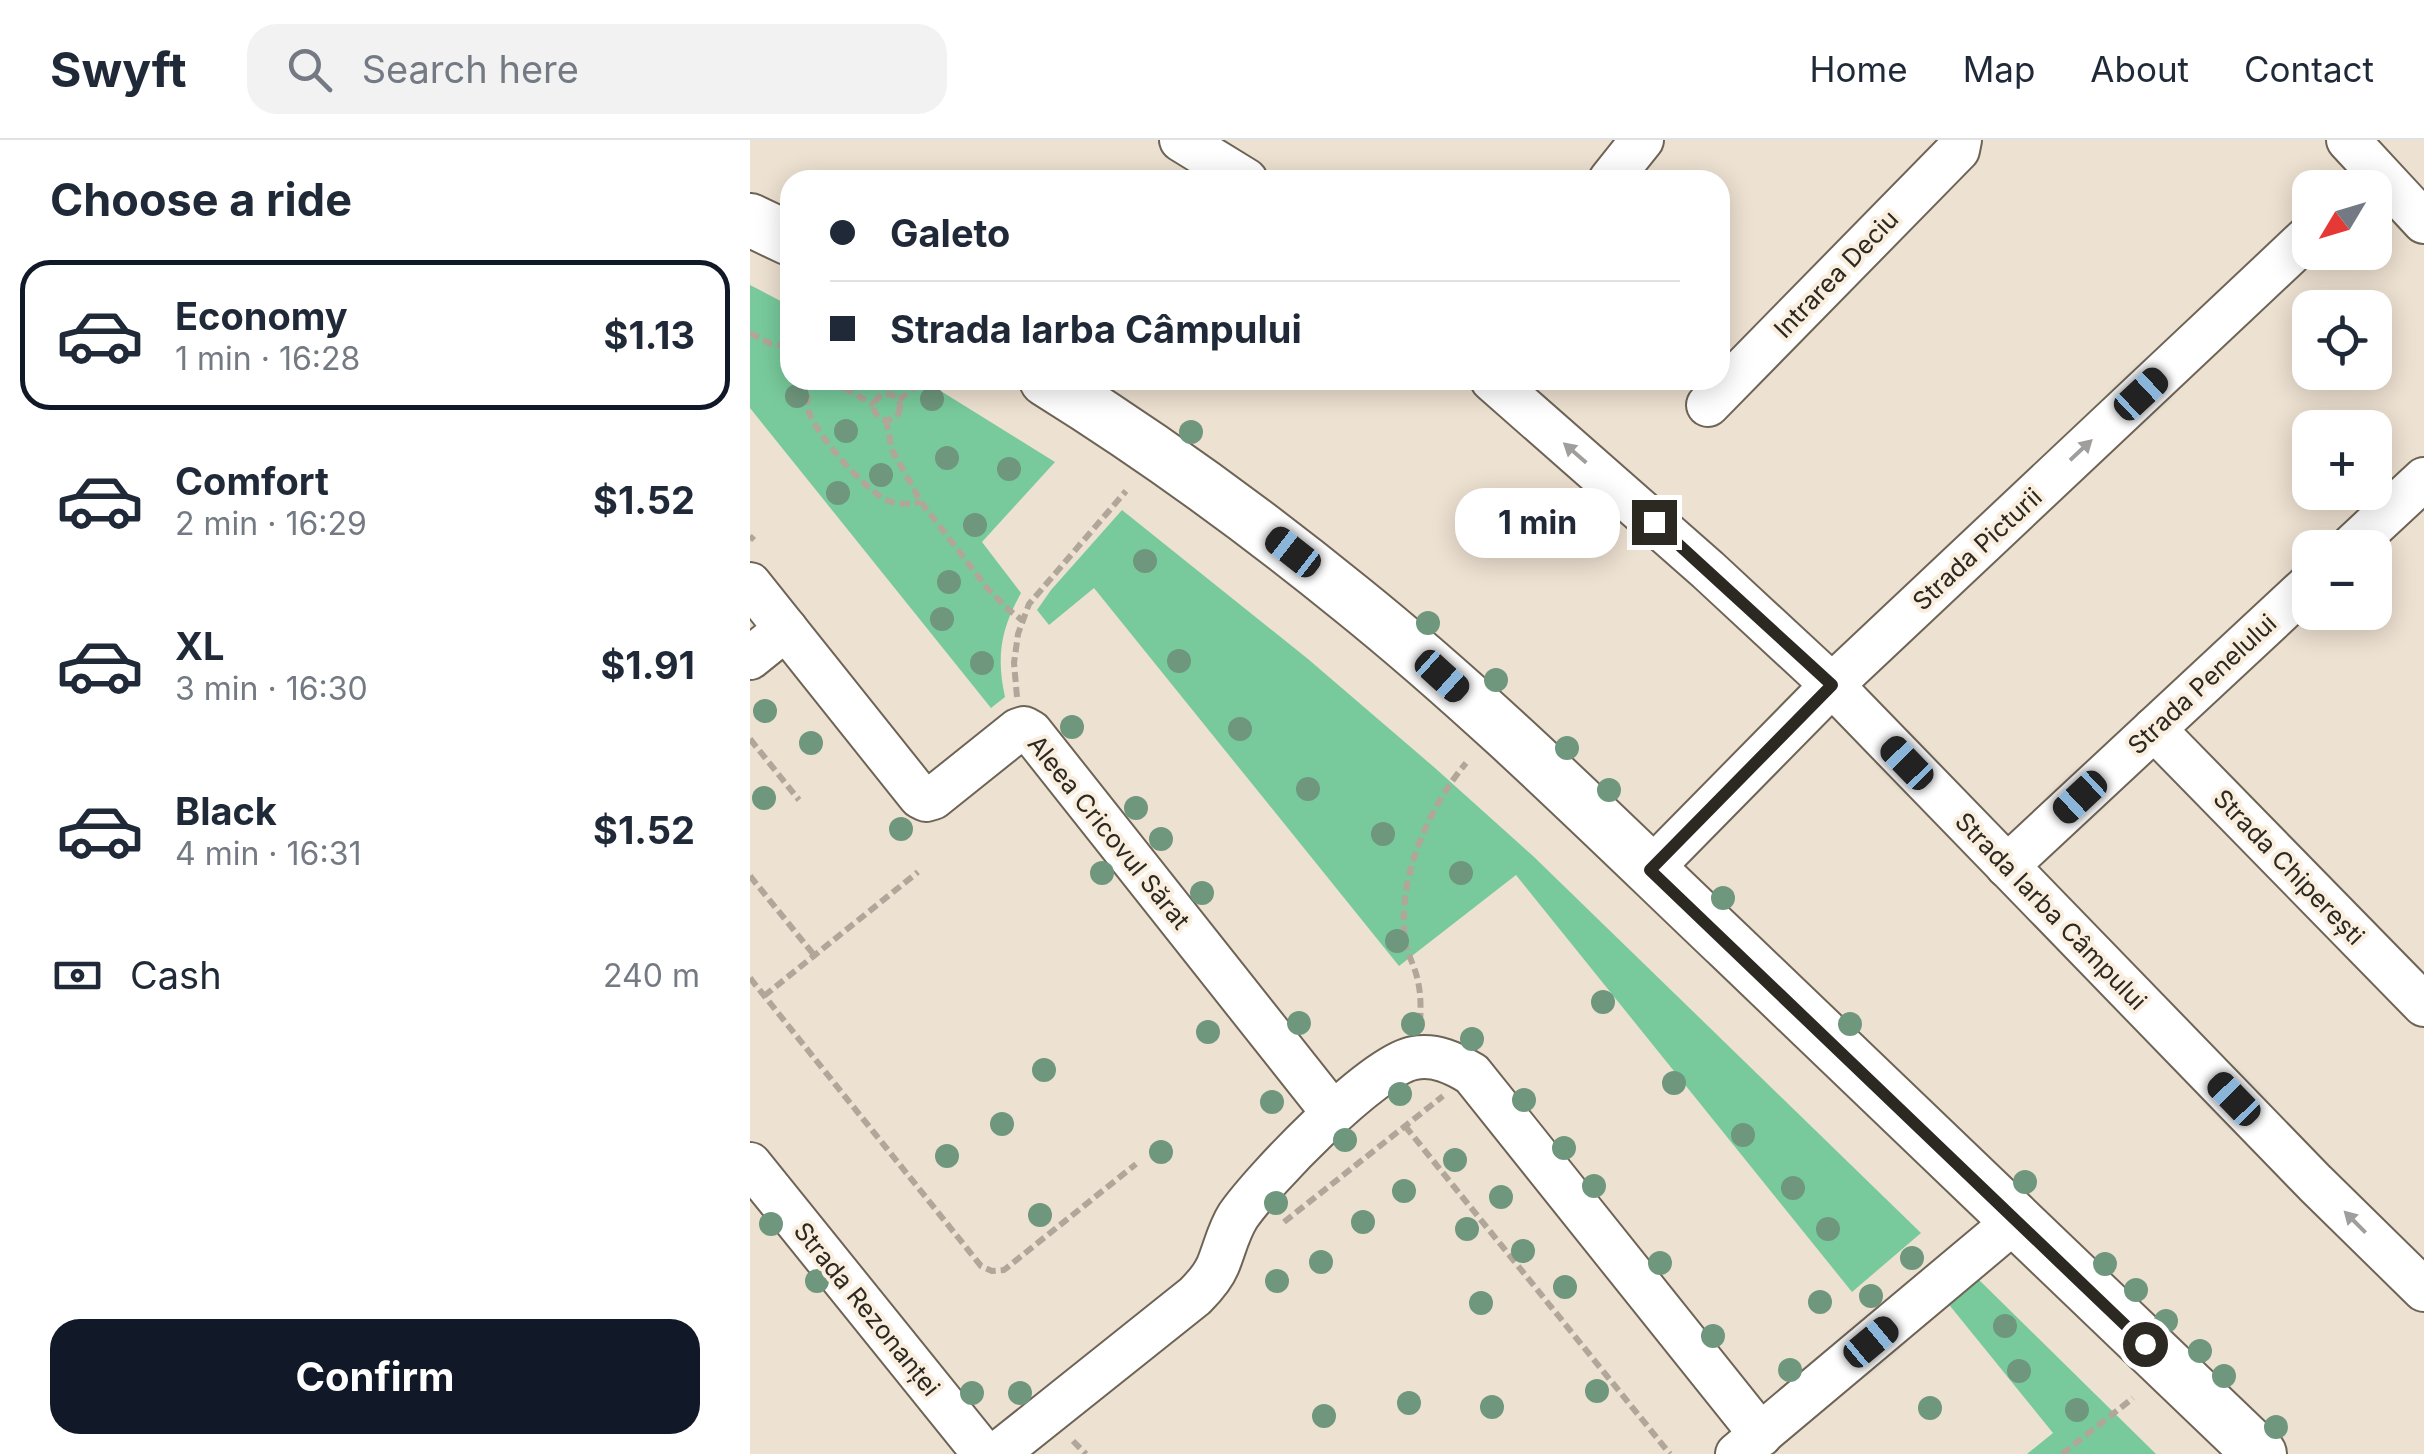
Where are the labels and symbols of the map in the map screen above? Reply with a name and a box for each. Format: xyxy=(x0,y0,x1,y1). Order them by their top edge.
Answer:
north arrow xyxy=(2292,170,2392,270)
street label: Intrarea Deciu xyxy=(1768,204,1904,344)
car xyxy=(2109,363,2173,425)
one-way arrow xyxy=(2069,439,2093,462)
one-way arrow xyxy=(1563,443,1588,465)
street label: Strada Picturii xyxy=(1906,482,2048,616)
callout: 1 min xyxy=(1454,487,1619,557)
route end xyxy=(1632,500,1677,545)
car xyxy=(1260,522,1326,582)
street label: Strada Penelului xyxy=(2122,608,2282,760)
car xyxy=(1410,645,1474,707)
street label: Aleea Cricovul Sărat xyxy=(1022,729,1196,935)
car xyxy=(1875,731,1939,795)
car xyxy=(2048,766,2112,828)
street label: Strada Chiperești xyxy=(2207,783,2371,951)
street label: Strada Iarba Câmpului xyxy=(1949,806,2153,1016)
car xyxy=(2202,1067,2266,1131)
one-way arrow xyxy=(2343,1211,2367,1234)
street label: Strada Rezonanței xyxy=(788,1216,946,1402)
car xyxy=(1838,1311,1904,1373)
route start xyxy=(2123,1322,2168,1367)

